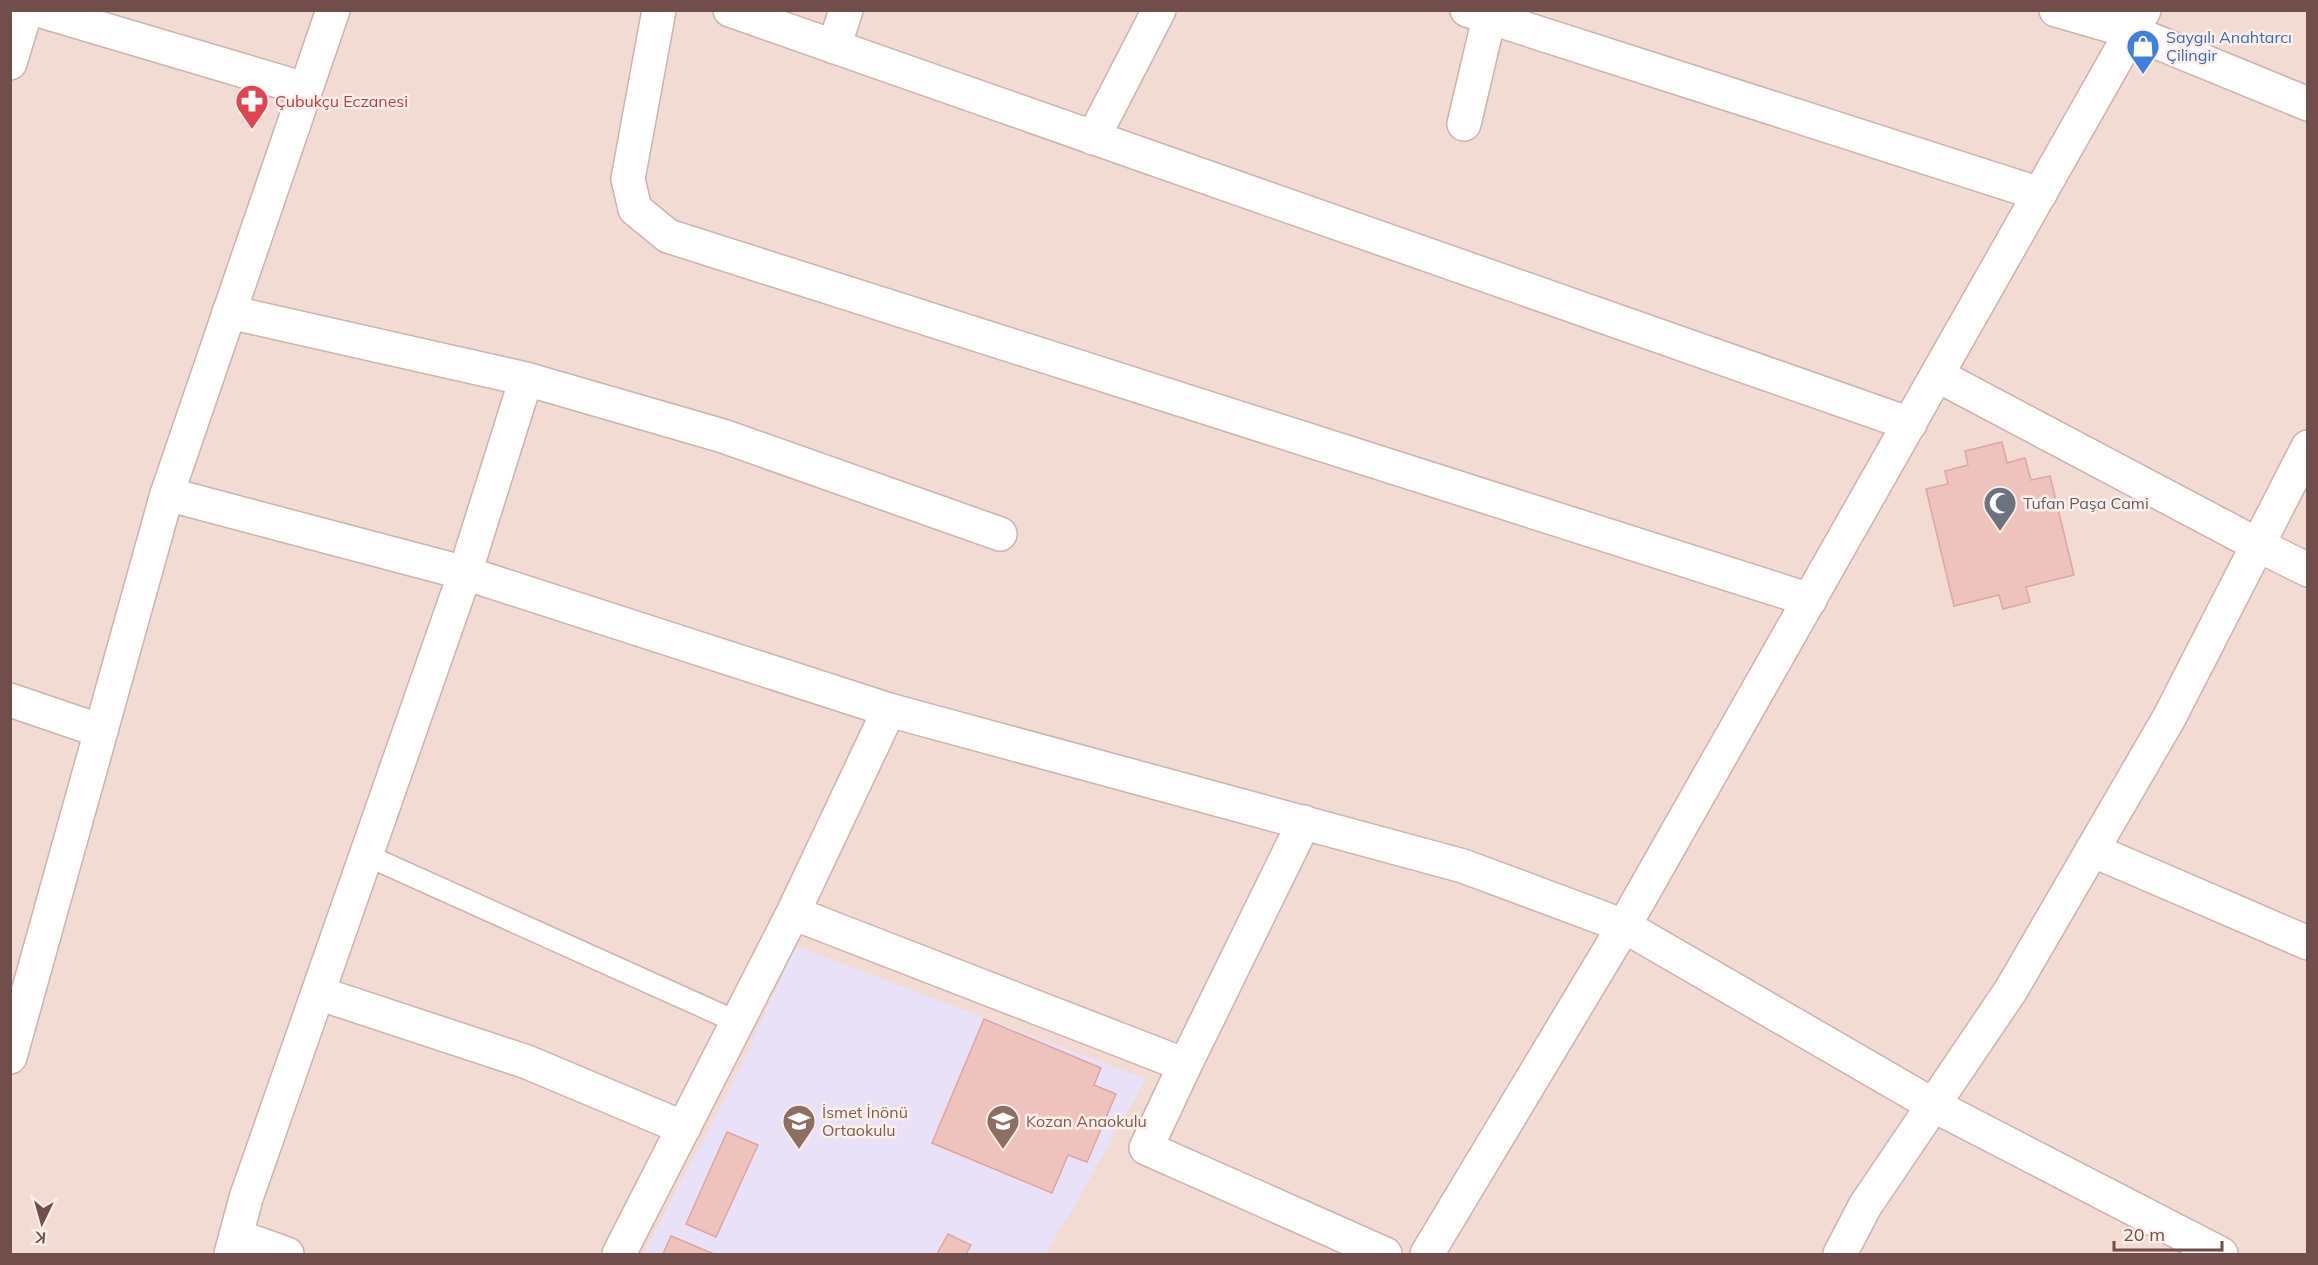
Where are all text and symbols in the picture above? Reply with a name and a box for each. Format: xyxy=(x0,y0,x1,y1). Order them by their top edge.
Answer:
place label: Saygılı Anahtarcı Çilingir xyxy=(2166,27,2292,65)
shop icon: Saygılı Anahtarcı Çilingir xyxy=(2125,28,2161,75)
pharmacy icon: Çubukçu Eczanesi xyxy=(234,83,270,130)
place label: Çubukçu Eczanesi xyxy=(275,91,408,111)
mosque icon: Tufan Paşa Cami xyxy=(1982,485,2018,532)
place label: Tufan Paşa Cami xyxy=(2023,493,2149,513)
place label: İsmet İnönü Ortaokulu xyxy=(822,1102,908,1140)
school or university icon: İsmet İnönü Ortaokulu xyxy=(781,1103,817,1150)
school or university icon: Kozan Anaokulu xyxy=(985,1103,1021,1150)
place label: Kozan Anaokulu xyxy=(1026,1111,1147,1131)
north arrow xyxy=(12,1193,72,1253)
scale bar xyxy=(2114,1214,2222,1252)
text: 20 m xyxy=(2123,1223,2165,1246)
text: K xyxy=(33,1227,47,1248)

